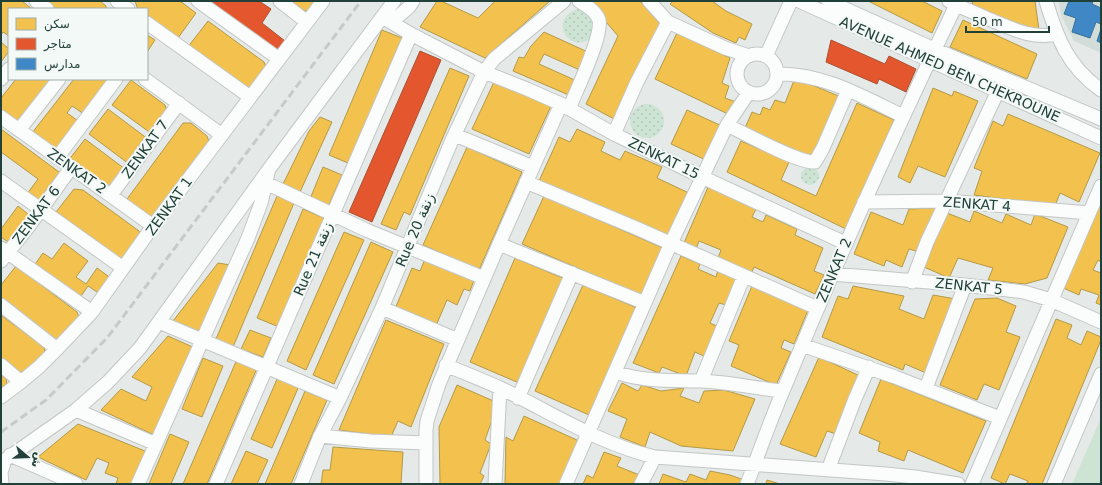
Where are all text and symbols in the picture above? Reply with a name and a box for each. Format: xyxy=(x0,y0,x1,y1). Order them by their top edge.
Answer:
legend xyxy=(8,8,148,80)
scale bar xyxy=(966,8,1049,34)
street label: AVENUE AHMED BEN CHEKROUNE xyxy=(837,13,1063,125)
text: 50 m xyxy=(972,15,1003,29)
text: سكن xyxy=(44,17,70,32)
text: متاجر xyxy=(43,37,72,52)
text: مدارس xyxy=(44,57,81,72)
street label: ZENKAT 7 xyxy=(118,117,172,181)
street label: ZENKAT 15 xyxy=(626,134,702,182)
street label: ZENKAT 2 xyxy=(44,145,110,197)
street label: ZENKAT 1 xyxy=(142,174,196,238)
street label: ZENKAT 6 xyxy=(9,183,63,247)
street label: Rue 20 زنقة xyxy=(392,191,439,270)
street label: ZENKAT 4 xyxy=(942,194,1012,214)
street label: Rue 21 زنقة xyxy=(290,220,337,299)
street label: ZENKAT 2 xyxy=(813,235,855,305)
street label: ZENKAT 5 xyxy=(934,274,1004,298)
north arrow xyxy=(8,437,48,477)
text: ش xyxy=(28,451,46,469)

